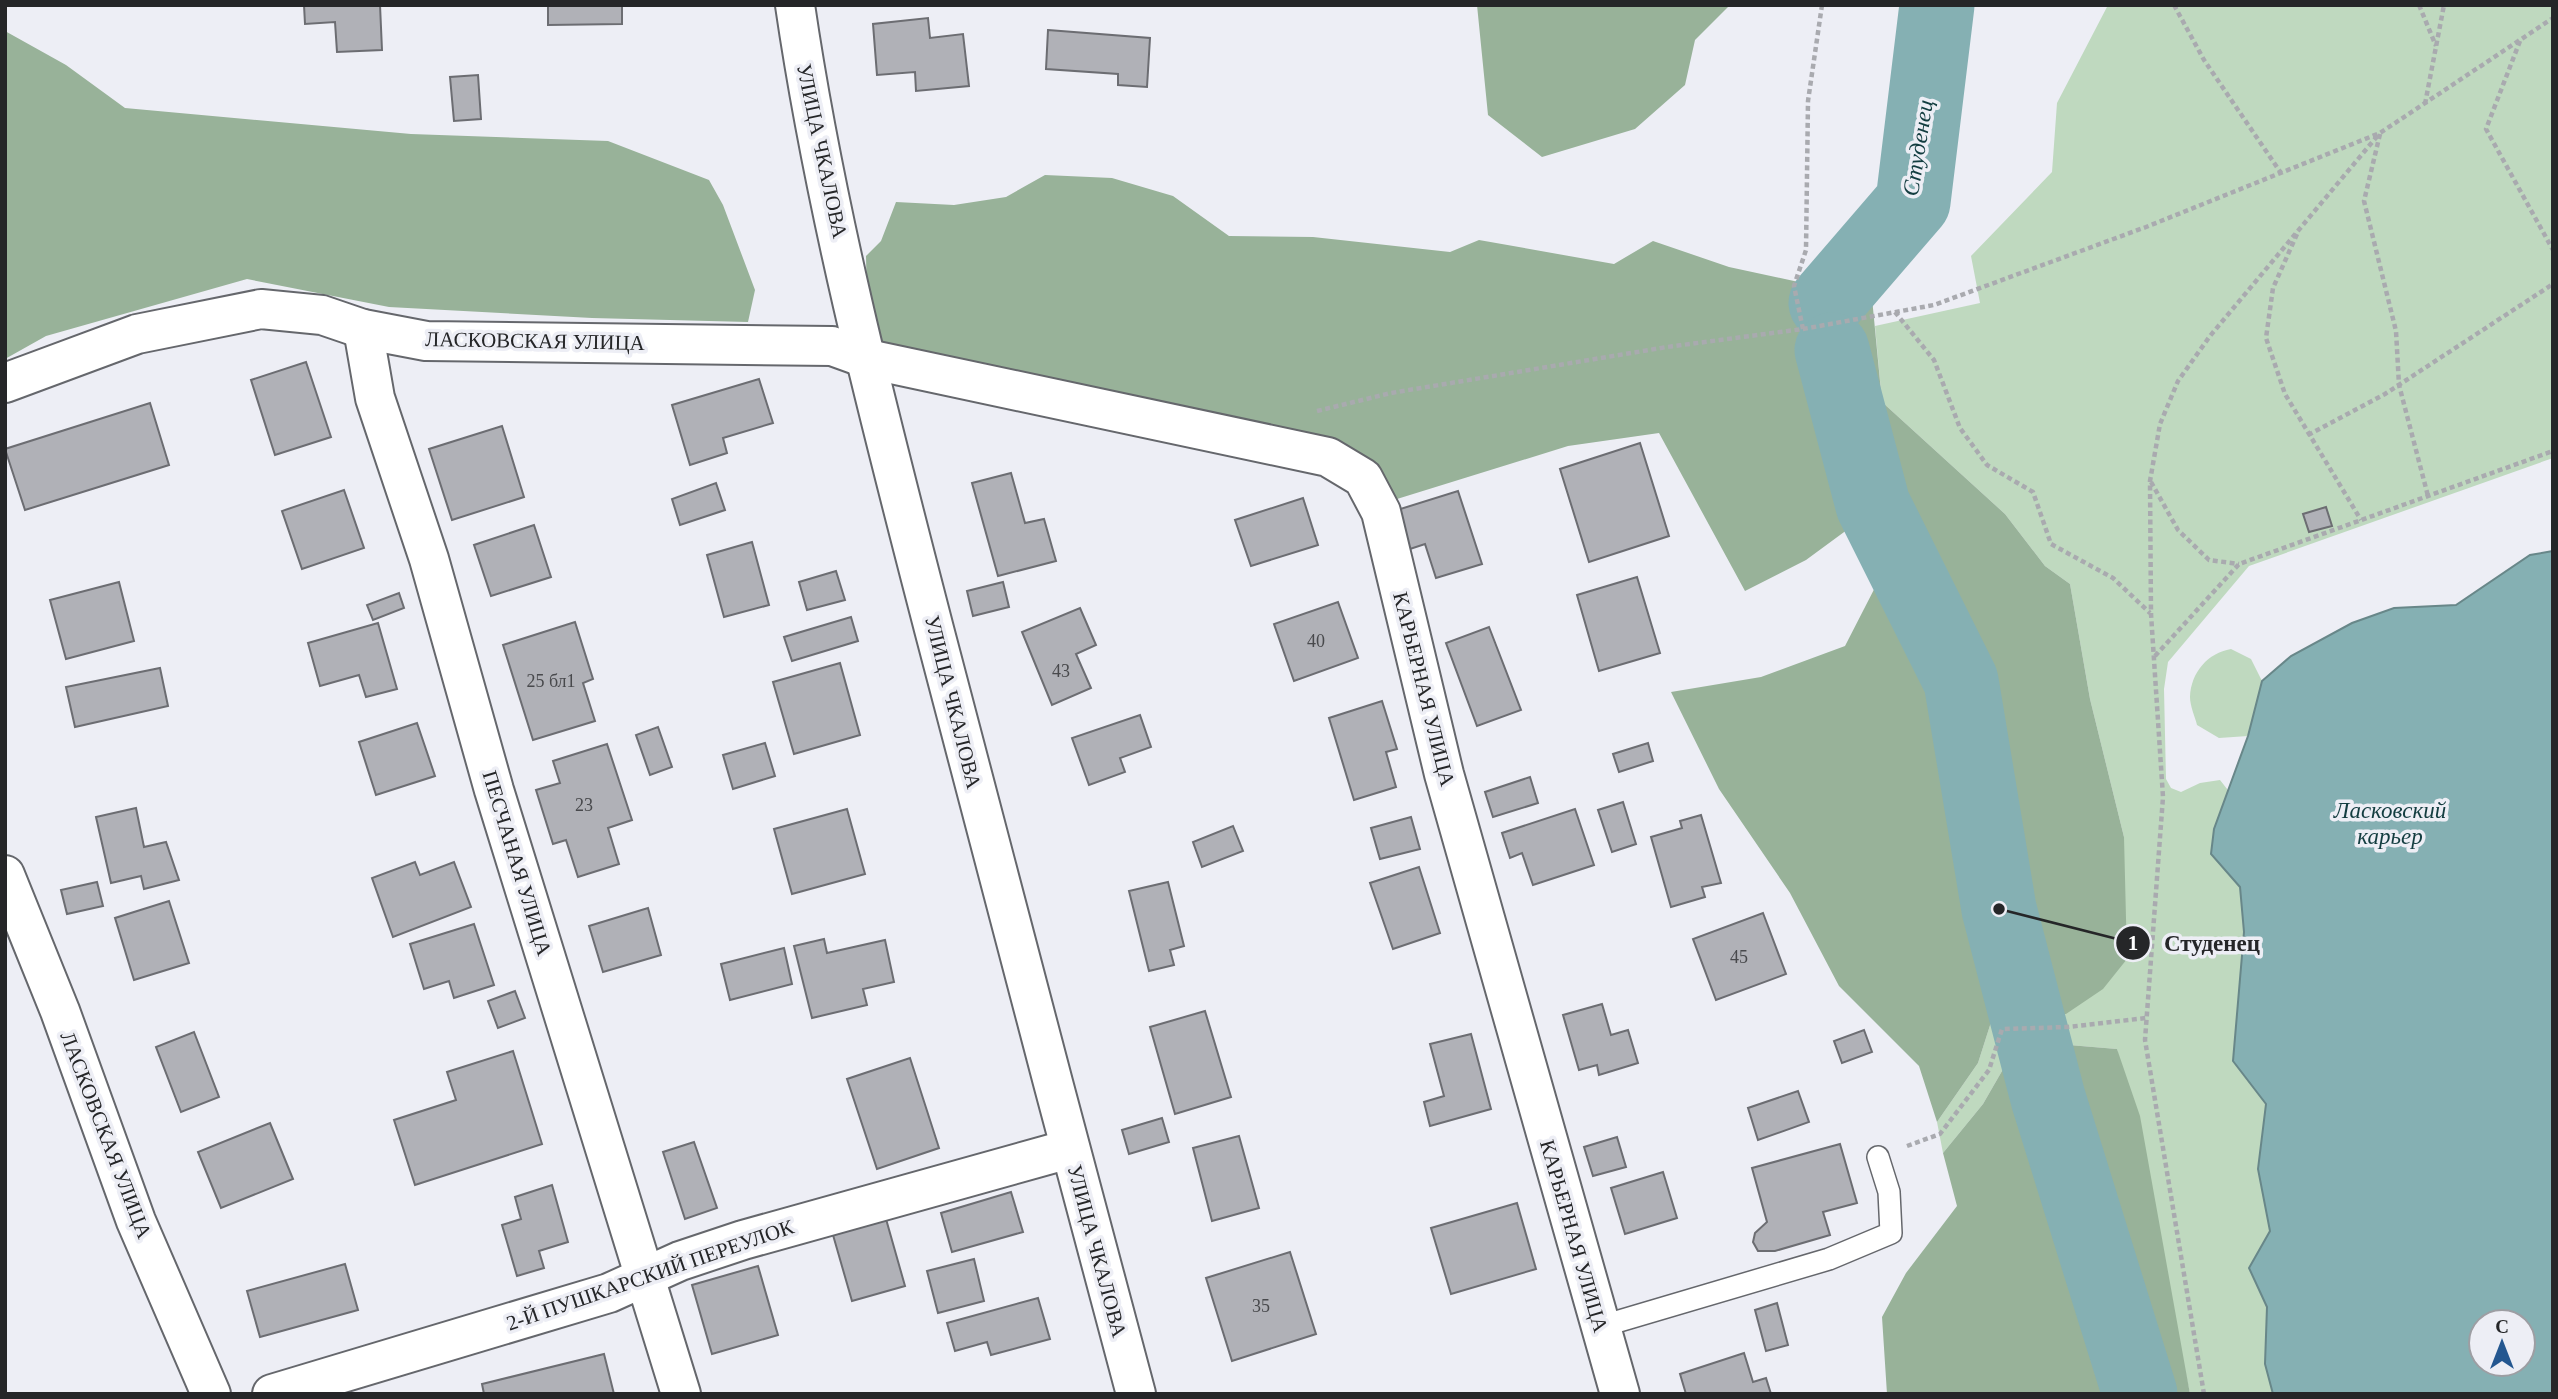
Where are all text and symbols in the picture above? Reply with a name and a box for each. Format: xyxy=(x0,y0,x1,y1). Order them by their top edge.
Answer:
street label: УЛИЦА ЧКАЛОВА xyxy=(792,62,852,241)
water label: Студенец xyxy=(1898,98,1938,198)
street label: ЛАСКОВСКАЯ УЛИЦА xyxy=(425,327,646,355)
street label: КАРЬЕРНАЯ УЛИЦА xyxy=(1388,589,1460,789)
street label: УЛИЦА ЧКАЛОВА xyxy=(920,613,986,792)
house number: 40 xyxy=(1307,631,1325,651)
house number: 43 xyxy=(1052,661,1070,681)
house number: 25 бл1 xyxy=(526,671,576,691)
street label: ПЕСЧАНАЯ УЛИЦА xyxy=(477,768,557,959)
house number: 23 xyxy=(575,795,593,815)
water label: Ласковский карьер xyxy=(2333,798,2447,849)
callout: Студенец xyxy=(2115,921,2274,965)
text: 1 xyxy=(2128,931,2138,955)
text: Студенец xyxy=(2164,931,2260,956)
house number: 45 xyxy=(1730,947,1748,967)
street label: ЛАСКОВСКАЯ УЛИЦА xyxy=(55,1028,157,1243)
street label: КАРЬЕРНАЯ УЛИЦА xyxy=(1535,1137,1613,1336)
street label: УЛИЦА ЧКАЛОВА xyxy=(1062,1162,1132,1341)
street label: 2-Й ПУШКАРСКИЙ ПЕРЕУЛОК xyxy=(503,1214,798,1336)
house number: 35 xyxy=(1252,1296,1270,1316)
north arrow xyxy=(2467,1308,2537,1378)
text: С xyxy=(2495,1316,2509,1337)

